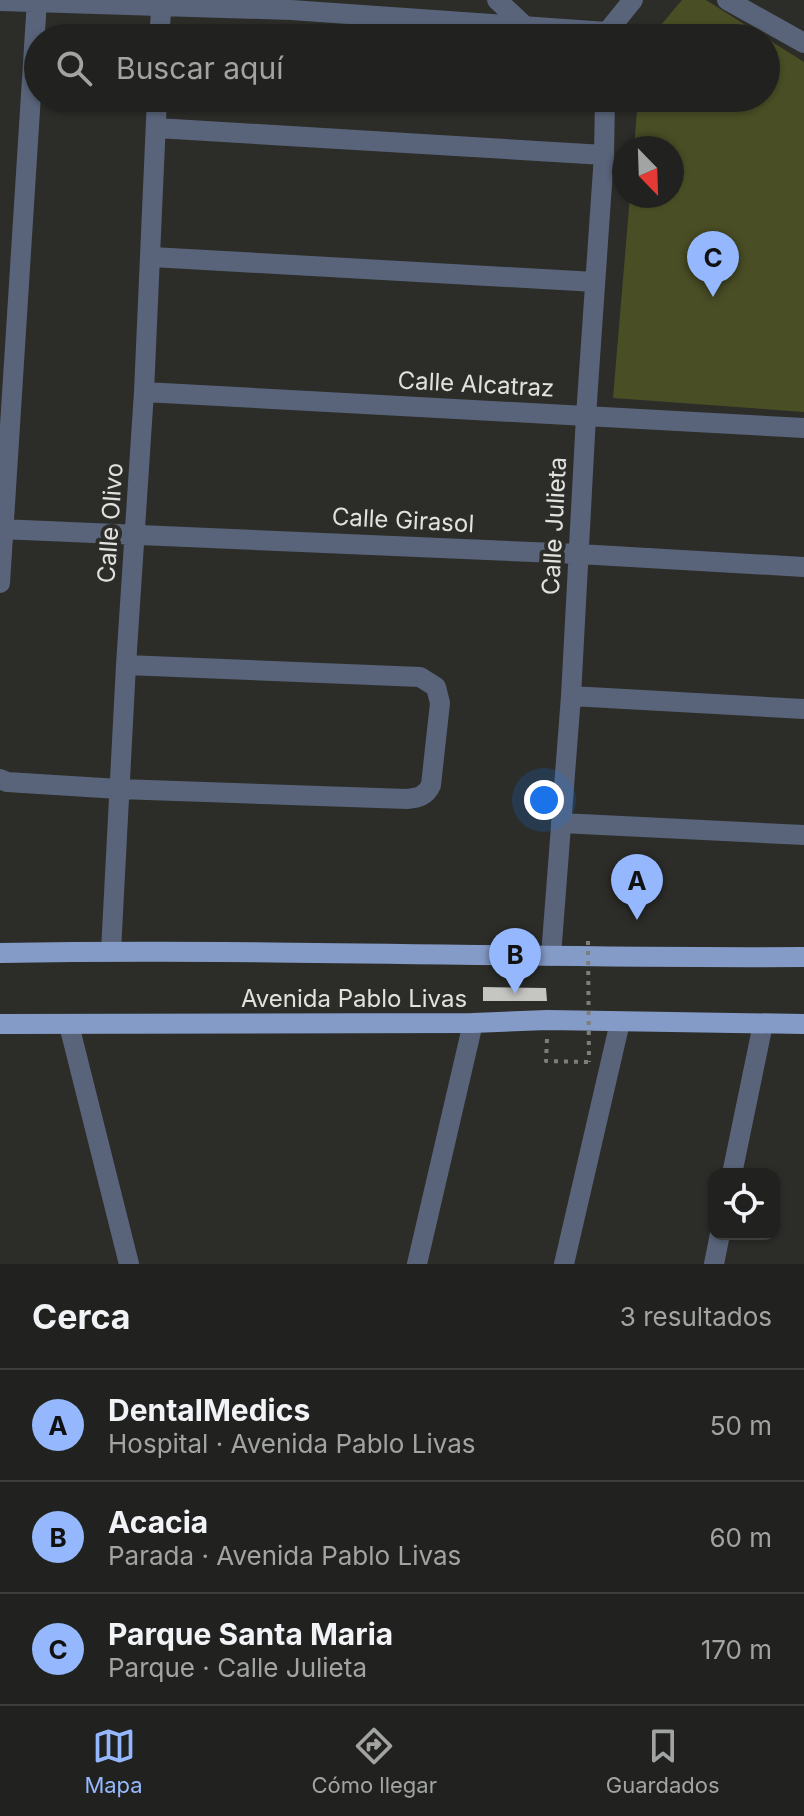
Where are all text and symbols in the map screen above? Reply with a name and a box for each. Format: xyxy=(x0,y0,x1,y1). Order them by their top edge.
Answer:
search box xyxy=(24,24,780,112)
icon: search xyxy=(52,46,96,90)
text: Buscar aquí xyxy=(116,50,283,86)
north arrow xyxy=(612,136,684,208)
pin: C xyxy=(687,231,739,297)
street label: Calle Alcatraz xyxy=(397,365,555,403)
street label: Calle Julieta xyxy=(536,456,572,596)
street label: Calle Olivo xyxy=(91,462,129,584)
street label: Calle Girasol xyxy=(331,502,475,538)
your location xyxy=(524,780,564,820)
pin: A xyxy=(611,854,663,920)
pin: B xyxy=(489,928,541,994)
street label: Avenida Pablo Livas xyxy=(241,984,467,1013)
map controls xyxy=(708,1168,780,1240)
button: locate xyxy=(708,1168,780,1240)
text: Cerca xyxy=(32,1296,131,1337)
text: 3 resultados xyxy=(620,1301,772,1332)
text: DentalMedics xyxy=(108,1392,310,1428)
text: A xyxy=(48,1410,68,1441)
text: 50 m xyxy=(710,1410,772,1441)
text: Hospital · Avenida Pablo Livas xyxy=(108,1428,476,1459)
text: Acacia xyxy=(108,1504,208,1540)
text: B xyxy=(49,1522,67,1553)
text: 60 m xyxy=(709,1522,772,1553)
text: Parada · Avenida Pablo Livas xyxy=(108,1540,461,1571)
text: Parque Santa Maria xyxy=(108,1616,393,1652)
text: C xyxy=(48,1634,68,1665)
text: 170 m xyxy=(701,1634,772,1665)
text: Parque · Calle Julieta xyxy=(108,1652,367,1683)
tab: Mapa xyxy=(84,1724,143,1798)
tab: Cómo llegar xyxy=(311,1724,437,1798)
tab: Guardados xyxy=(606,1724,720,1798)

